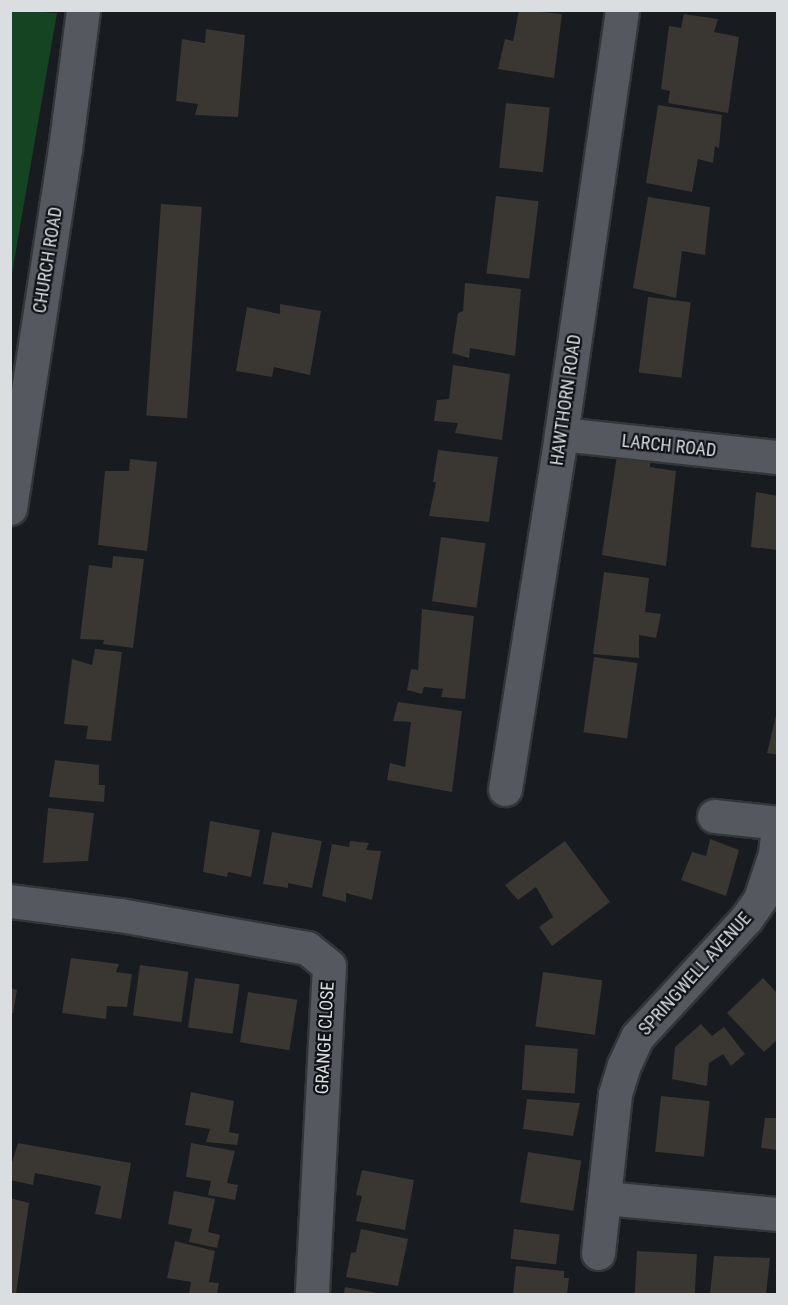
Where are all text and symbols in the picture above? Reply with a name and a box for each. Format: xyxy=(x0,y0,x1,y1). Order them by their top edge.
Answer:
street label: CHURCH ROAD xyxy=(29,205,67,315)
street label: HAWTHORN ROAD xyxy=(546,333,586,467)
street label: LARCH ROAD xyxy=(621,430,717,462)
street label: SPRINGWELL AVENUE xyxy=(634,908,756,1040)
street label: GRANGE CLOSE xyxy=(311,981,339,1095)

